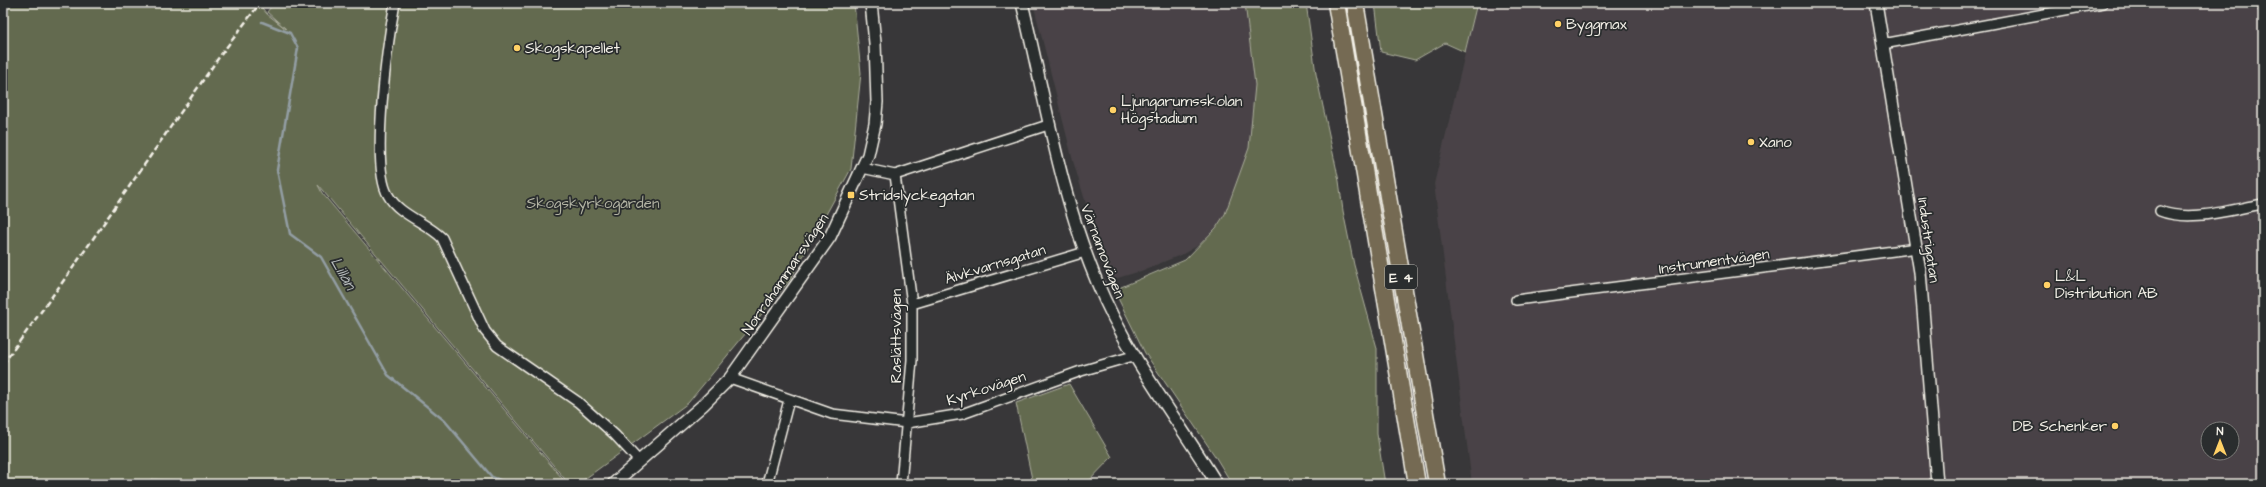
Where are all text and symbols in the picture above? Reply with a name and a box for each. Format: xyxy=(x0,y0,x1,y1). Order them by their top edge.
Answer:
place label: Byggmax xyxy=(1566,14,1628,36)
marker: Byggmax xyxy=(1553,19,1563,29)
place label: Skogskapellet xyxy=(525,38,620,60)
marker: Skogskapellet xyxy=(512,43,522,53)
place label: Ljungarumsskolan Högstadium xyxy=(1121,91,1243,130)
marker: Ljungarumsskolan Högstadium xyxy=(1108,105,1118,115)
place label: Xano xyxy=(1759,132,1792,153)
marker: Xano xyxy=(1746,137,1756,147)
place label: Stridslyckegatan xyxy=(859,185,975,207)
marker: Stridslyckegatan xyxy=(846,190,856,200)
park label: Skogskyrkogården xyxy=(527,193,660,215)
street label: Industrigatan xyxy=(1911,196,1945,285)
street label: Värnamovägen xyxy=(1074,201,1130,302)
street label: Norrahammarsvägen xyxy=(737,209,835,340)
street label: Älvkvarnsgatan xyxy=(942,239,1049,291)
street label: Instrumentvägen xyxy=(1657,243,1771,281)
water label: Lillån xyxy=(325,253,362,296)
road number: E 4 xyxy=(1385,265,1417,289)
place label: L&L Distribution AB xyxy=(2055,266,2158,304)
marker: L&L Distribution AB xyxy=(2042,280,2052,290)
street label: Råslättsvägen xyxy=(886,288,908,383)
street label: Kyrkovägen xyxy=(944,366,1029,412)
place label: DB Schenker xyxy=(2013,416,2107,437)
marker: DB Schenker xyxy=(2110,421,2120,431)
north arrow xyxy=(2200,421,2240,461)
text: N xyxy=(2217,424,2224,439)

